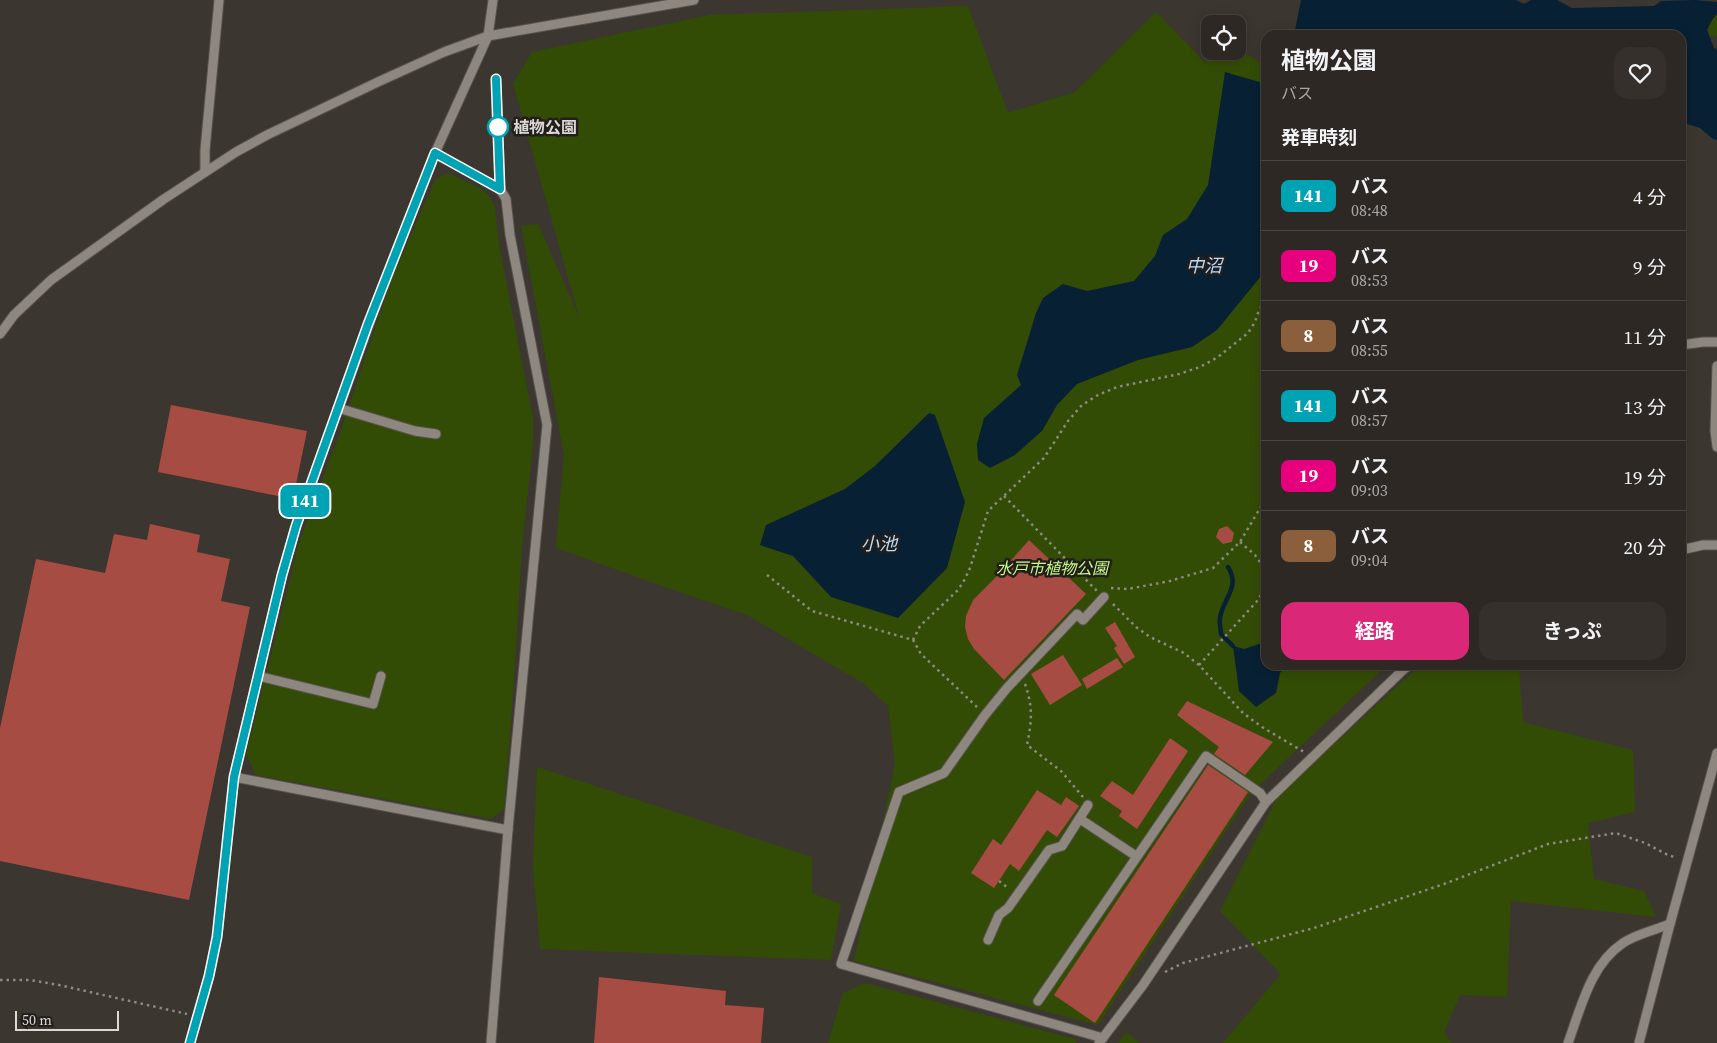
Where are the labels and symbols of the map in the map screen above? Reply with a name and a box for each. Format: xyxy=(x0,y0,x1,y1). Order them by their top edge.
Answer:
marker: 植物公園 xyxy=(487,116,509,138)
place label: 植物公園 xyxy=(513,116,577,138)
water label: 中沼 xyxy=(1186,253,1225,278)
line badge: 141 xyxy=(276,485,334,517)
water label: 小池 xyxy=(861,531,899,556)
park label: 水戸市植物公園 xyxy=(996,557,1110,579)
scale bar xyxy=(15,1008,119,1031)

